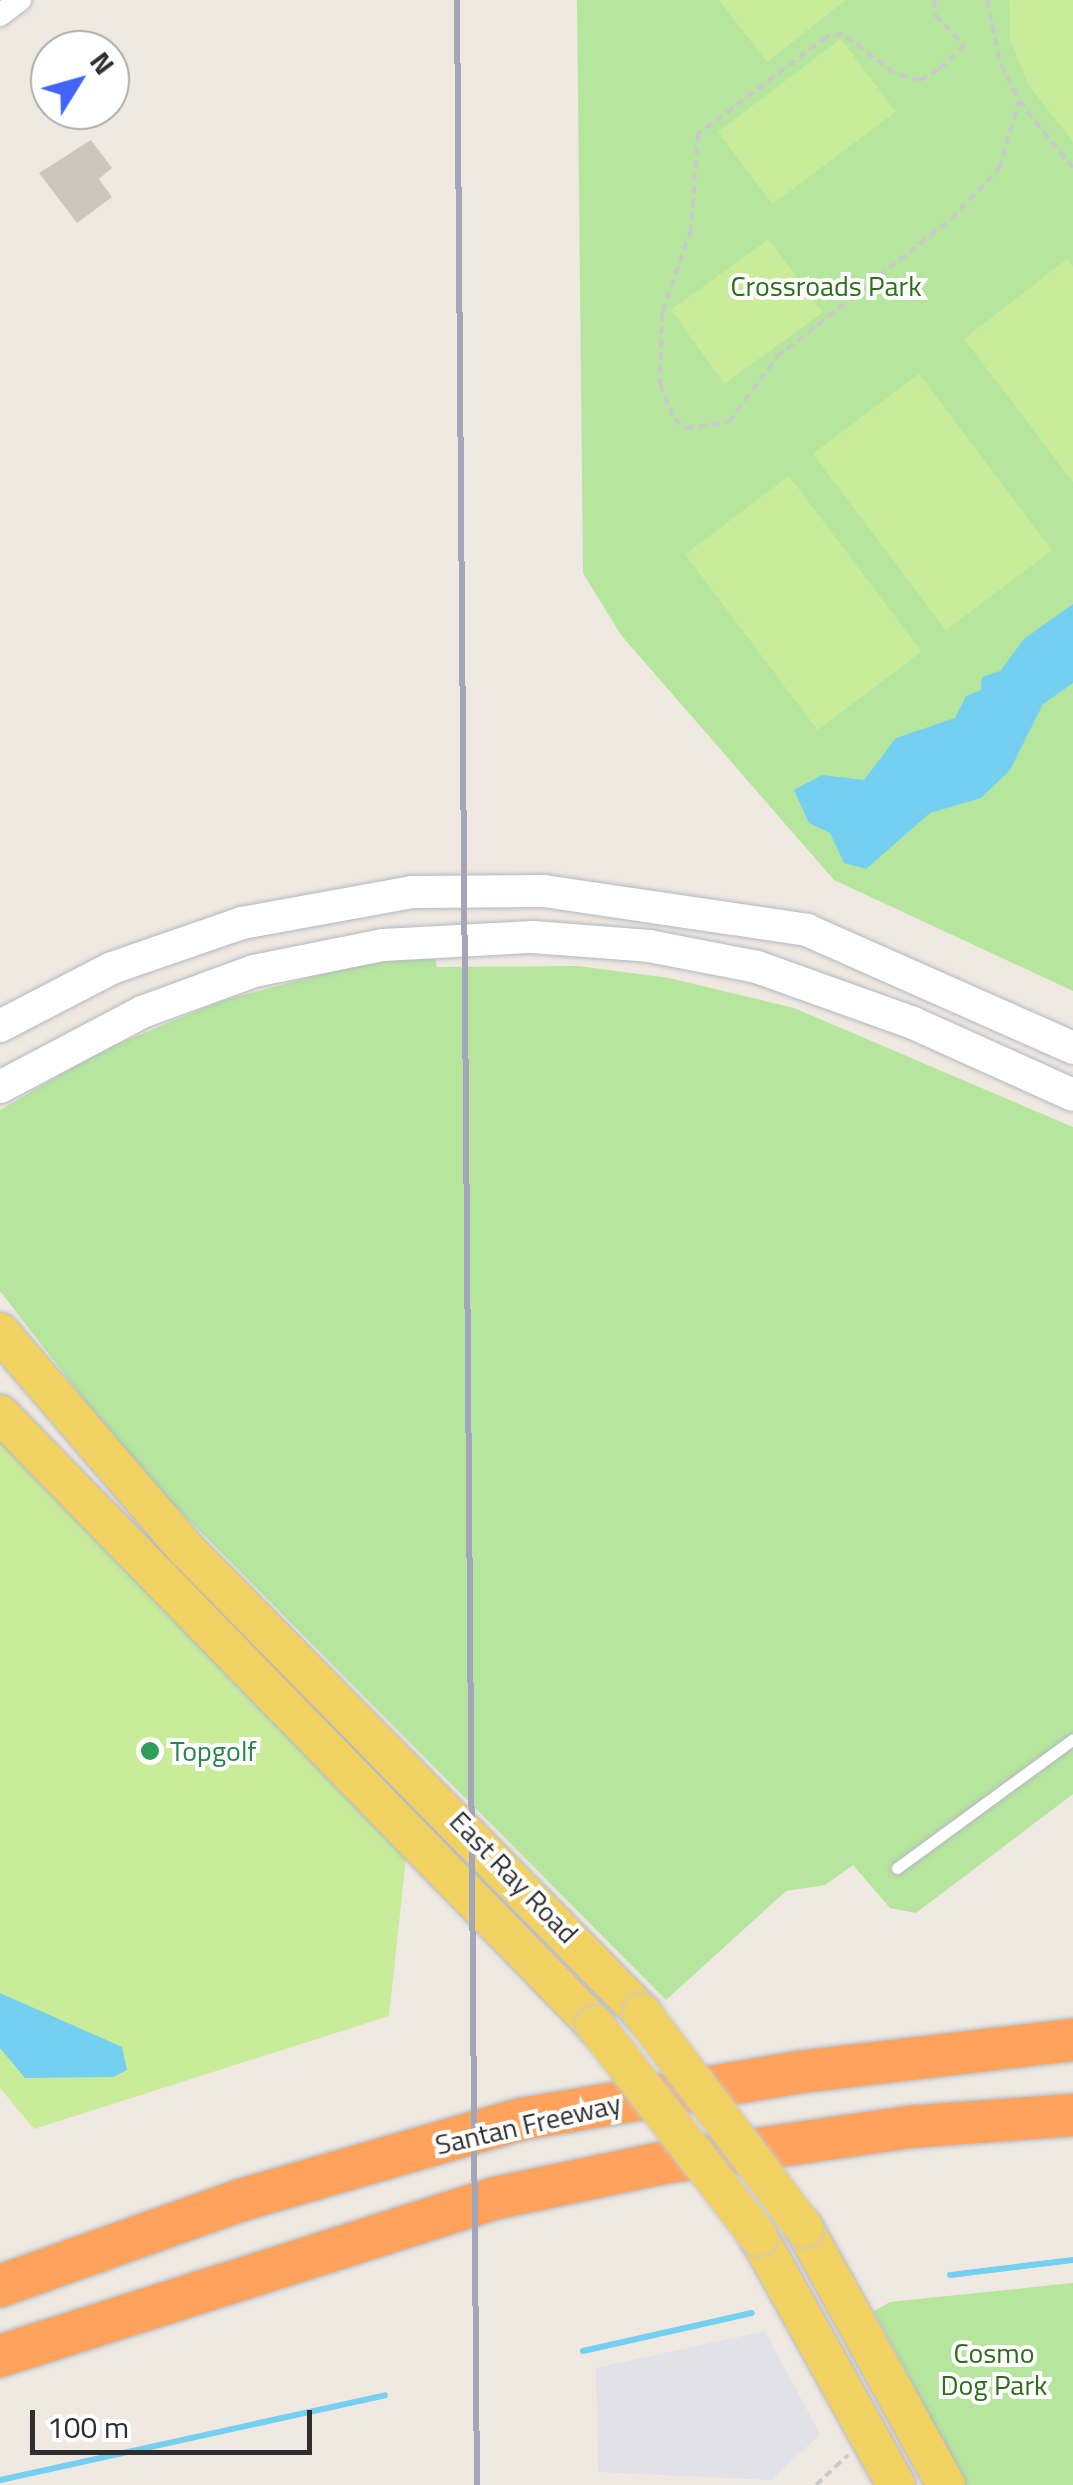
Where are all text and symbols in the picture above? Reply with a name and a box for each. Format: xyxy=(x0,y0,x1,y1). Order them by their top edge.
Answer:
north arrow xyxy=(30,30,130,130)
text: N xyxy=(80,42,126,84)
park label: Crossroads Park xyxy=(730,269,922,303)
place label: Topgolf xyxy=(170,1734,257,1768)
marker: Topgolf xyxy=(139,1740,161,1762)
street label: East Ray Road xyxy=(443,1804,585,1950)
street label: Santan Freeway xyxy=(432,2086,624,2162)
park label: Cosmo Dog Park xyxy=(941,2336,1047,2402)
scale bar xyxy=(35,2390,318,2452)
text: 100 m xyxy=(47,2404,129,2450)

